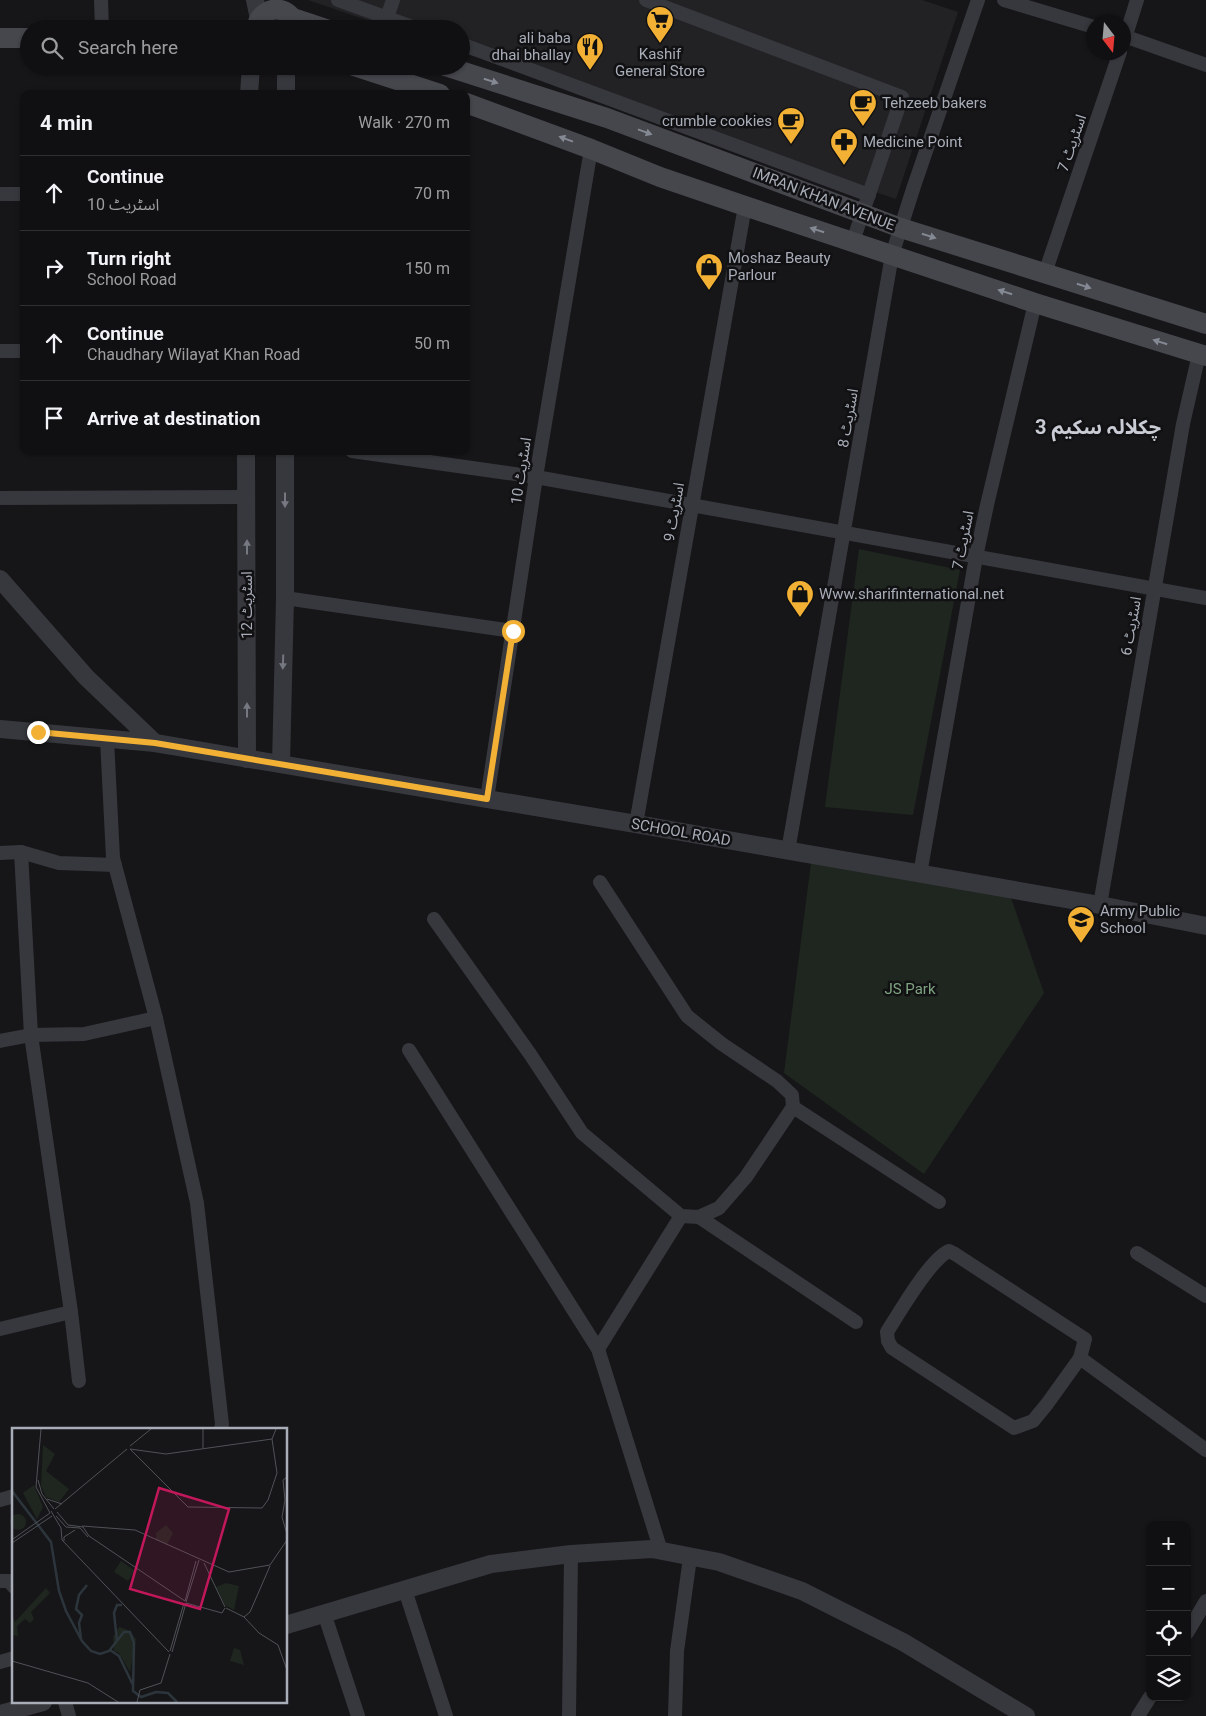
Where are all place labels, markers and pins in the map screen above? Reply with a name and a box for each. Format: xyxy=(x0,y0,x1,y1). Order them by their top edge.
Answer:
supermarket icon: Kashif General Store xyxy=(645,5,675,44)
place label: ali baba dhai bhallay xyxy=(491,29,571,64)
restaurant icon: ali baba dhai bhallay xyxy=(575,32,605,71)
place label: Kashif General Store xyxy=(615,45,705,80)
cafe icon: Tehzeeb bakers xyxy=(848,88,878,127)
place label: Tehzeeb bakers xyxy=(882,94,987,112)
cafe icon: crumble cookies xyxy=(776,106,806,145)
place label: crumble cookies xyxy=(662,112,772,130)
pharmacy icon: Medicine Point xyxy=(829,127,859,166)
place label: Medicine Point xyxy=(863,133,962,151)
place label: Moshaz Beauty Parlour xyxy=(728,249,831,284)
shop icon: Moshaz Beauty Parlour xyxy=(694,252,724,291)
shop icon: Www.sharifinternational.net xyxy=(785,579,815,618)
place label: Www.sharifinternational.net xyxy=(819,585,1004,603)
place label: Army Public School xyxy=(1100,902,1180,937)
school or university icon: Army Public School xyxy=(1066,905,1096,944)

